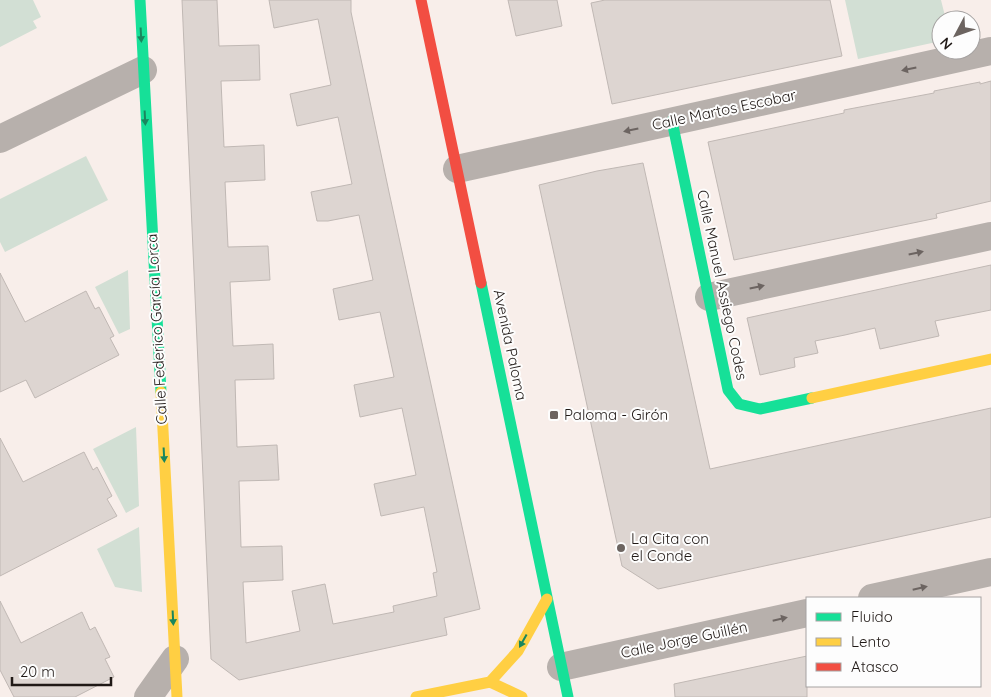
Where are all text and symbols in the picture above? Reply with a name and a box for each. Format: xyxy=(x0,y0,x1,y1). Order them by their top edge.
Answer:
north arrow xyxy=(931,10,981,60)
one-way arrow xyxy=(138,27,146,43)
text: N xyxy=(936,34,956,53)
one-way arrow xyxy=(902,65,917,73)
street label: Calle Martos Escobar xyxy=(650,85,798,134)
one-way arrow xyxy=(142,111,150,127)
one-way arrow xyxy=(623,126,638,134)
street label: Calle Manuel Assiego Codes xyxy=(693,188,752,382)
street label: Calle Federico García Lorca xyxy=(142,233,171,425)
one-way arrow xyxy=(908,249,923,257)
one-way arrow xyxy=(749,283,764,291)
street label: Avenida Paloma xyxy=(489,288,532,402)
place label: Paloma - Girón xyxy=(564,405,668,424)
marker: Paloma - Girón xyxy=(548,409,560,421)
one-way arrow xyxy=(160,448,168,464)
place label: La Cita con el Conde xyxy=(631,529,709,565)
marker: La Cita con el Conde xyxy=(615,542,627,554)
one-way arrow xyxy=(912,584,927,592)
legend xyxy=(806,597,981,687)
text: Fluido xyxy=(851,607,893,626)
one-way arrow xyxy=(170,610,178,626)
one-way arrow xyxy=(772,615,787,623)
street label: Calle Jorge Guillén xyxy=(619,617,749,662)
text: Lento xyxy=(851,632,890,651)
one-way arrow xyxy=(519,634,527,648)
scale bar xyxy=(12,654,111,686)
text: Atasco xyxy=(851,657,899,676)
text: 20 m xyxy=(20,662,55,681)

